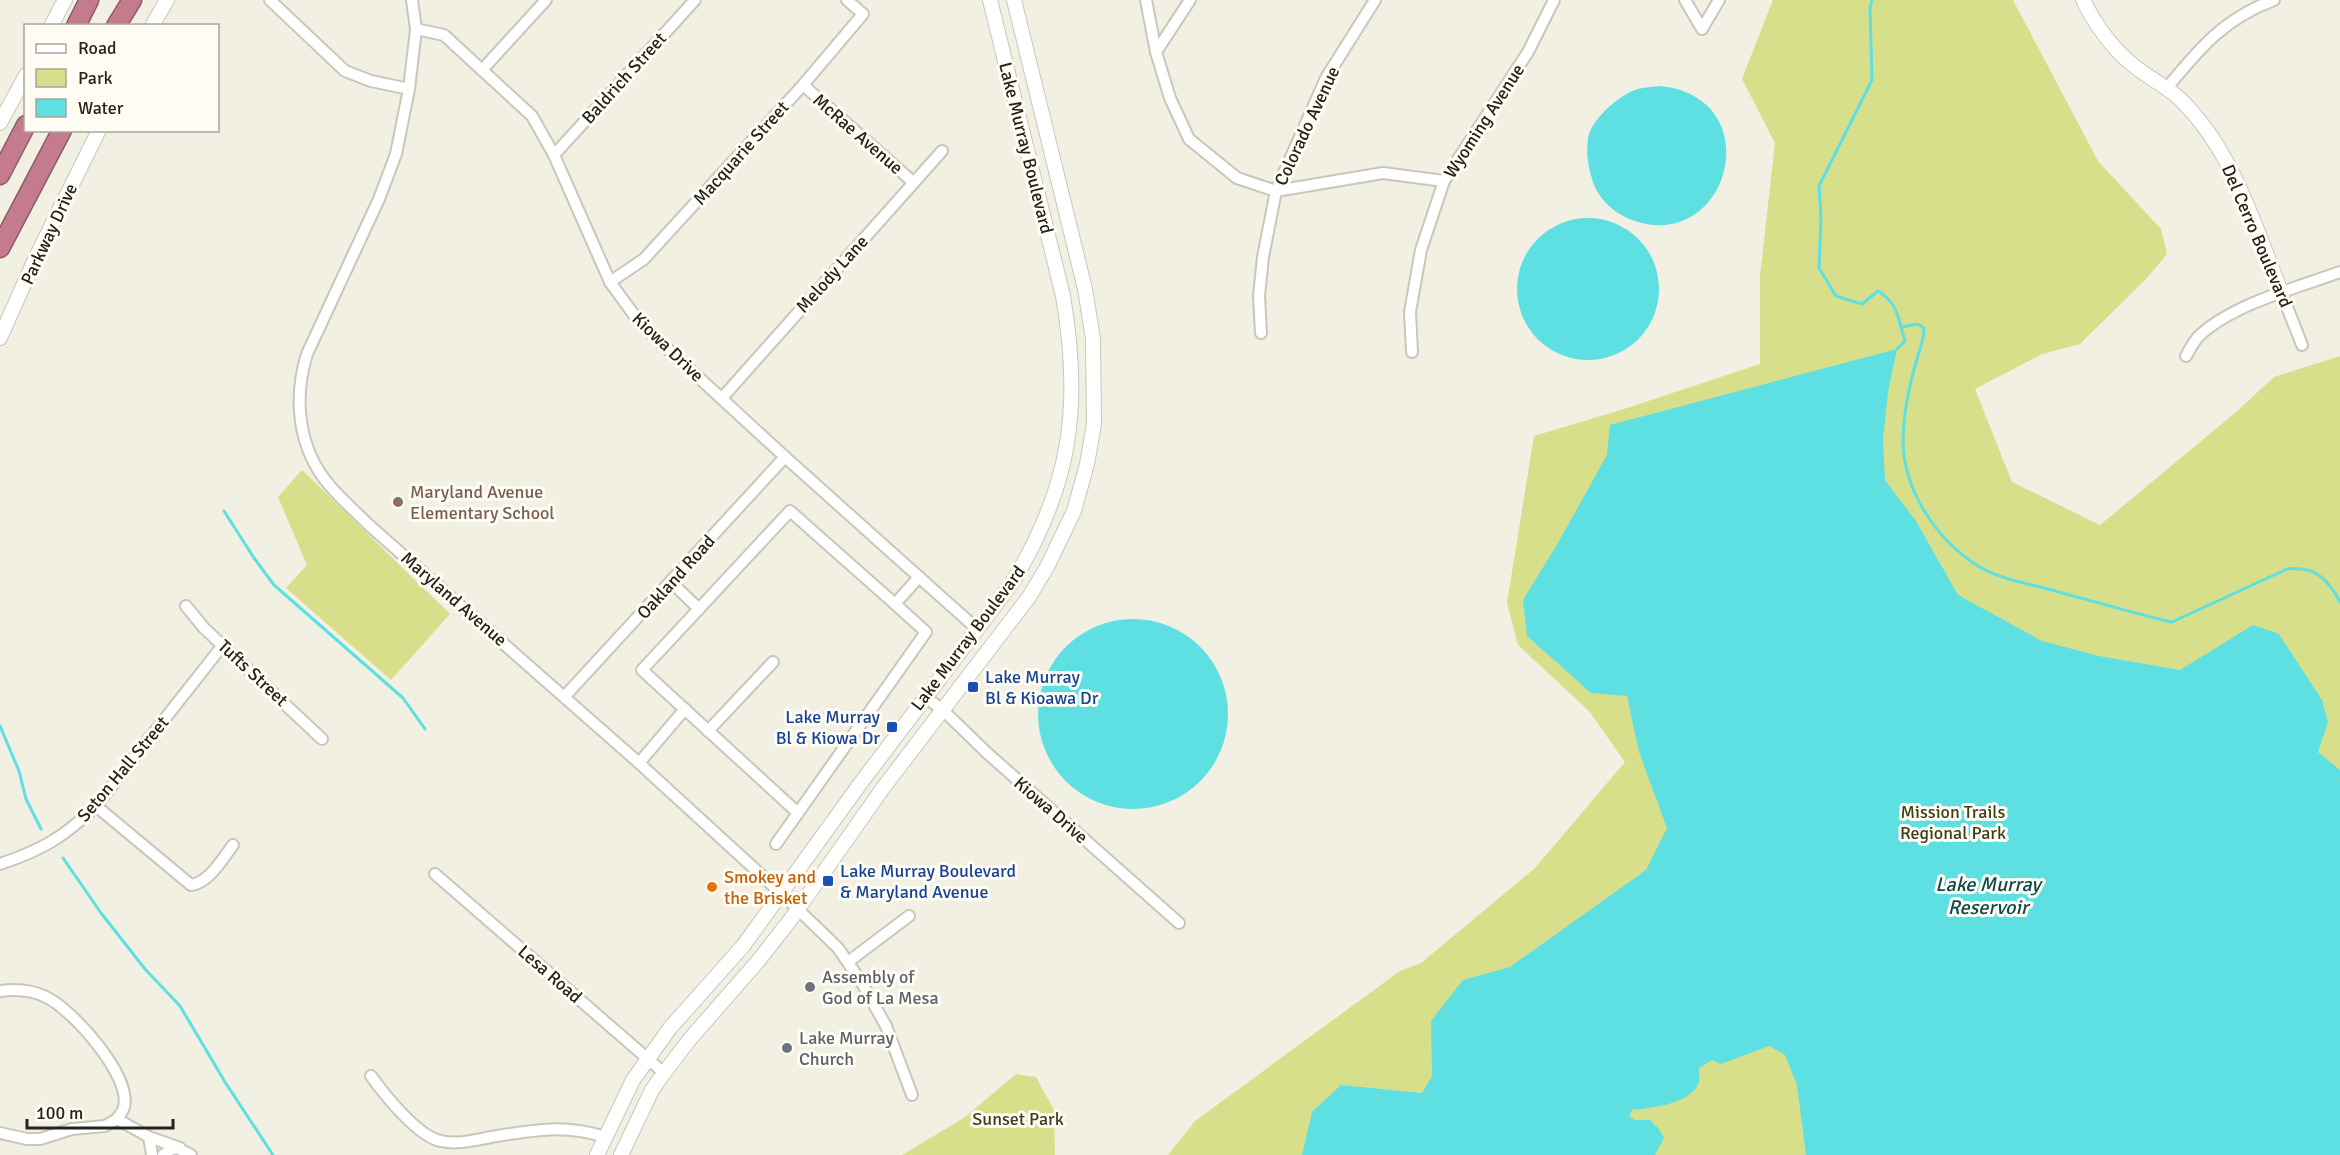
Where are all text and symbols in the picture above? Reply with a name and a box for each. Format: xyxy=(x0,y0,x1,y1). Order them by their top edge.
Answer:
legend xyxy=(24,24,219,132)
street label: Baldrich Street xyxy=(577,28,671,128)
text: Road xyxy=(78,37,117,59)
street label: Lake Murray Boulevard xyxy=(994,60,1058,236)
street label: Wyoming Avenue xyxy=(1439,60,1529,182)
street label: Colorado Avenue xyxy=(1270,63,1344,189)
text: Park xyxy=(78,67,113,89)
street label: McRae Avenue xyxy=(809,89,907,179)
street label: Macquarie Street xyxy=(689,96,793,210)
text: Water xyxy=(78,97,124,119)
street label: Del Cerro Boulevard xyxy=(2217,161,2297,311)
street label: Parkway Drive xyxy=(16,180,82,288)
street label: Melody Lane xyxy=(791,231,873,317)
street label: Kiowa Drive xyxy=(628,307,708,387)
place label: Maryland Avenue Elementary School xyxy=(410,481,555,524)
marker: Maryland Avenue Elementary School xyxy=(391,495,405,509)
street label: Oakland Road xyxy=(632,530,720,624)
street label: Maryland Avenue xyxy=(397,547,511,651)
street label: Lake Murray Boulevard xyxy=(906,561,1030,715)
street label: Tufts Street xyxy=(213,635,293,711)
place label: Lake Murray Bl & Kioawa Dr xyxy=(985,666,1099,709)
marker: Lake Murray Bl & Kioawa Dr xyxy=(966,680,980,694)
place label: Lake Murray Bl & Kiowa Dr xyxy=(776,706,881,749)
street label: Seton Hall Street xyxy=(73,712,173,826)
marker: Lake Murray Bl & Kiowa Dr xyxy=(885,720,899,734)
street label: Kiowa Drive xyxy=(1009,772,1093,848)
park label: Mission Trails Regional Park xyxy=(1900,801,2006,844)
place label: Lake Murray Boulevard & Maryland Avenue xyxy=(840,860,1016,903)
place label: Smokey and the Brisket xyxy=(724,866,816,909)
water label: Lake Murray Reservoir xyxy=(1935,872,2043,920)
marker: Lake Murray Boulevard & Maryland Avenue xyxy=(821,874,835,888)
marker: Smokey and the Brisket xyxy=(705,880,719,894)
street label: Lesa Road xyxy=(514,940,586,1008)
place label: Assembly of God of La Mesa xyxy=(822,966,939,1009)
marker: Assembly of God of La Mesa xyxy=(803,980,817,994)
place label: Lake Murray Church xyxy=(799,1027,894,1070)
marker: Lake Murray Church xyxy=(780,1041,794,1055)
scale bar xyxy=(27,1092,172,1130)
text: 100 m xyxy=(36,1102,83,1124)
park label: Sunset Park xyxy=(972,1108,1064,1130)

